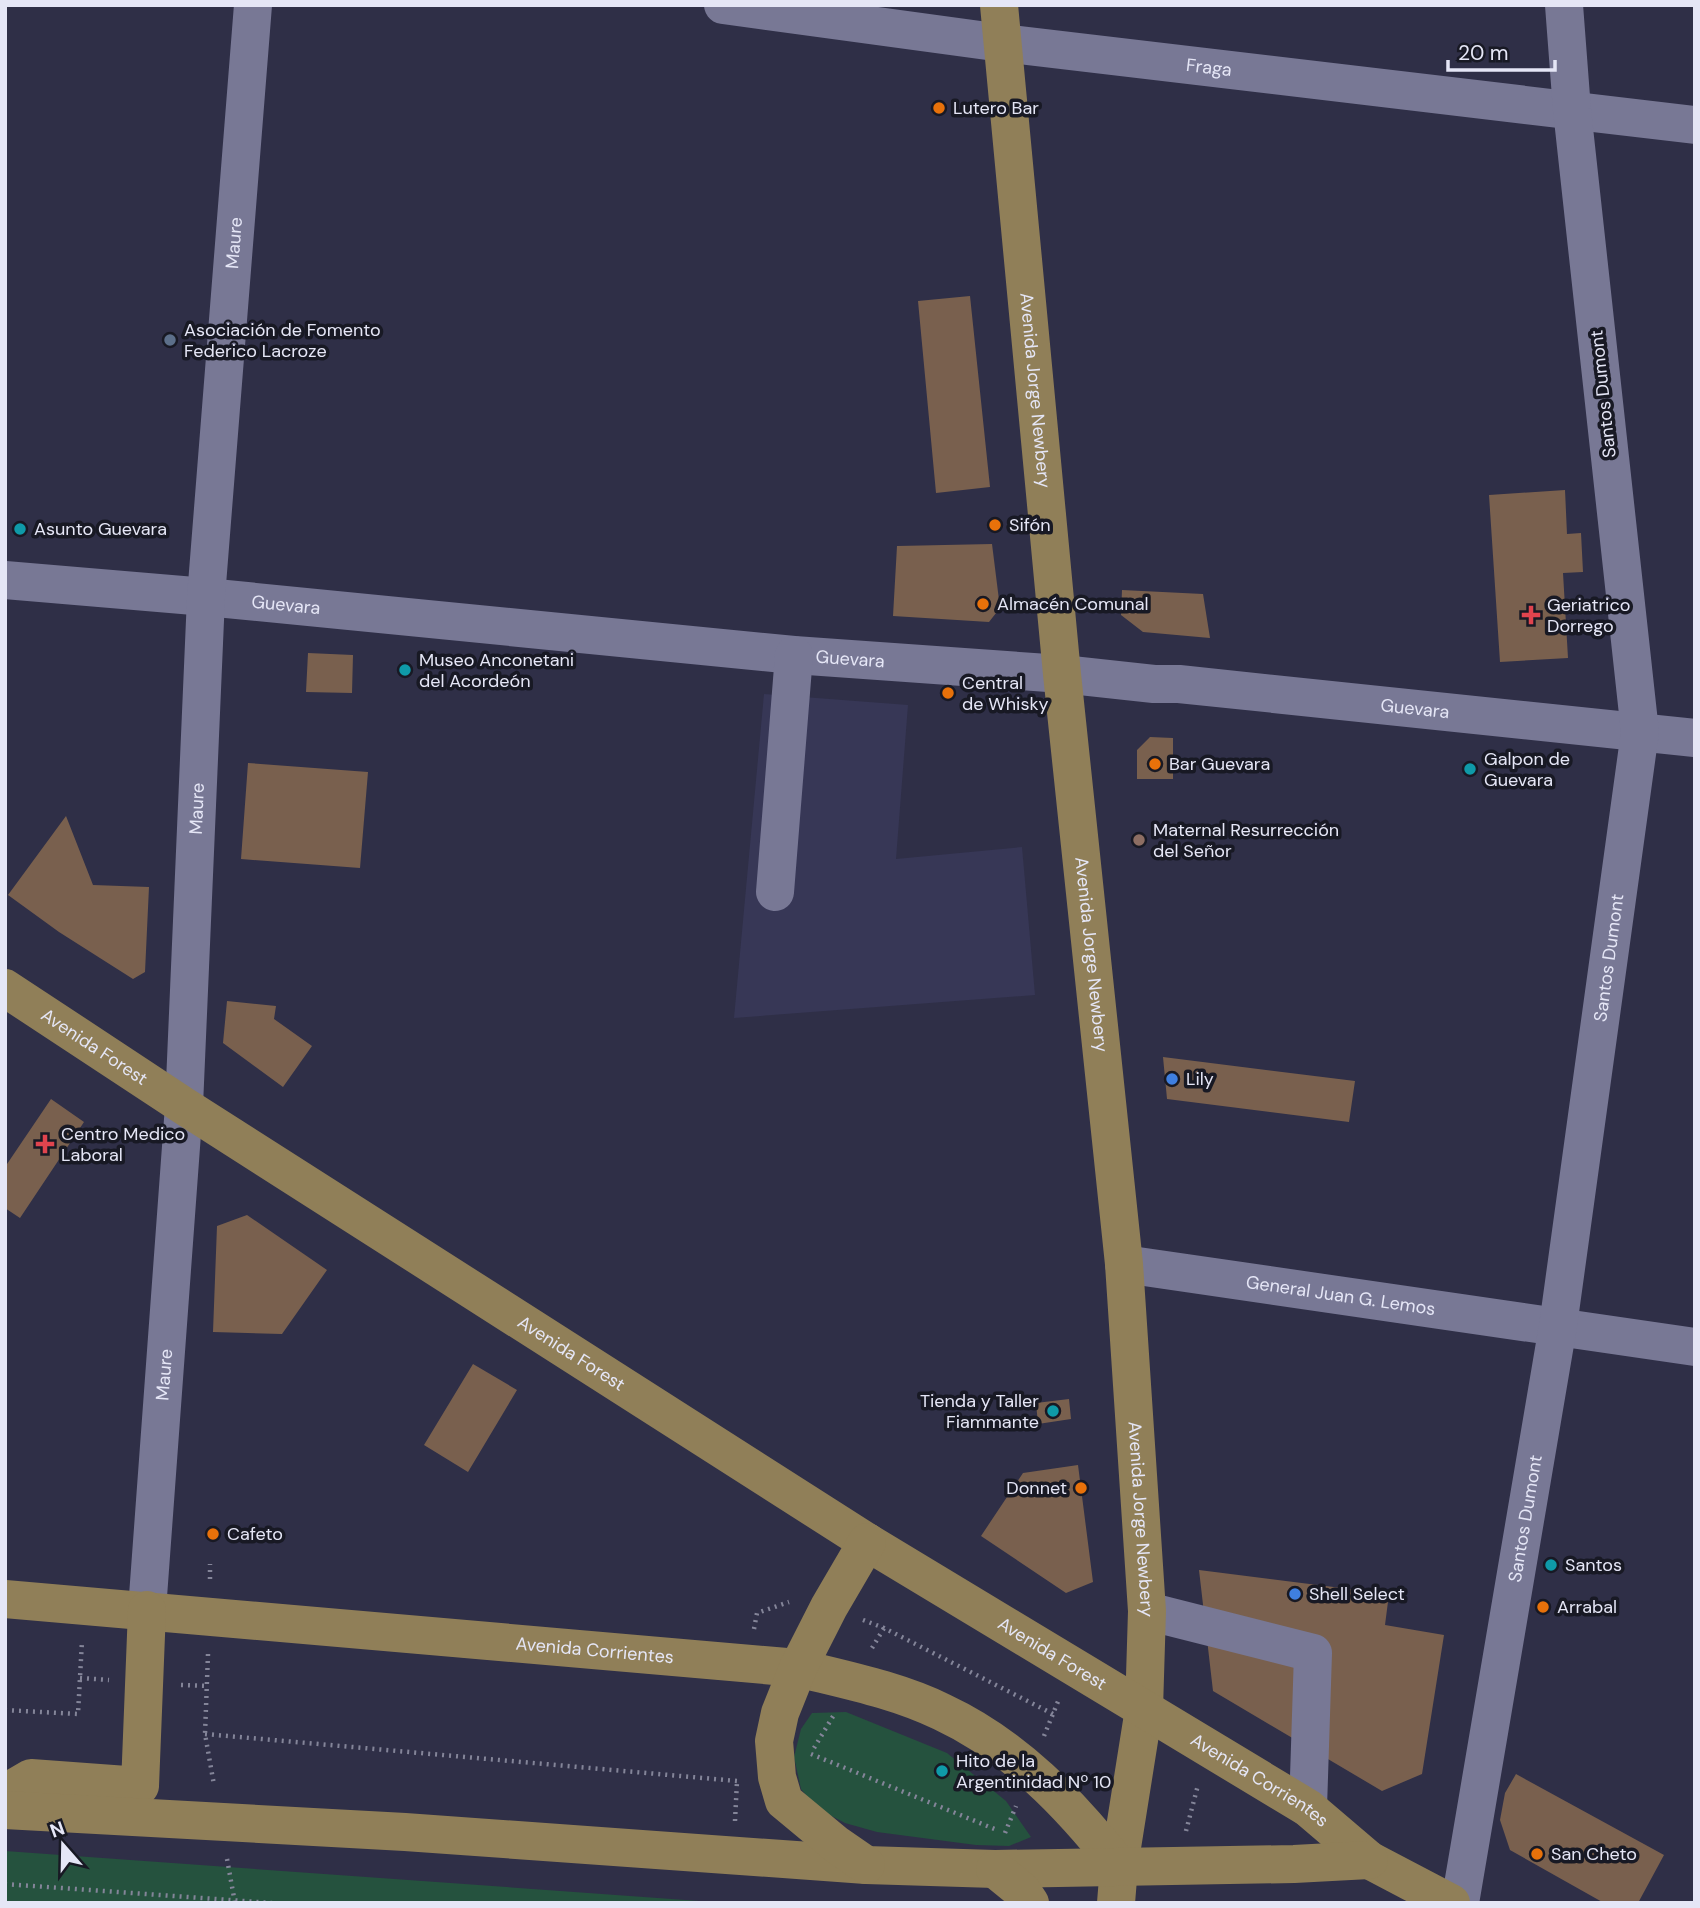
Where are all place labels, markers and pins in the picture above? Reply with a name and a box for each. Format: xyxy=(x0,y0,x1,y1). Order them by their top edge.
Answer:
place label: Lutero Bar xyxy=(953,96,1039,120)
marker: Lutero Bar xyxy=(931,100,947,116)
place label: Asociación de Fomento Federico Lacroze xyxy=(184,318,381,363)
marker: Asociación de Fomento Federico Lacroze xyxy=(162,332,178,348)
place label: Sifón xyxy=(1009,513,1051,537)
place label: Asunto Guevara xyxy=(34,517,167,541)
marker: Sifón xyxy=(987,517,1003,533)
marker: Asunto Guevara xyxy=(12,521,28,537)
place label: Almacén Comunal xyxy=(997,592,1149,616)
place label: Geriatrico Dorrego xyxy=(1547,593,1630,638)
marker: Almacén Comunal xyxy=(975,596,991,612)
marker: Geriatrico Dorrego xyxy=(1521,605,1541,625)
place label: Museo Anconetani del Acordeón xyxy=(419,648,574,693)
marker: Museo Anconetani del Acordeón xyxy=(397,662,413,678)
place label: Central de Whisky xyxy=(962,671,1049,716)
marker: Central de Whisky xyxy=(940,685,956,701)
place label: Galpon de Guevara xyxy=(1484,747,1570,792)
place label: Bar Guevara xyxy=(1169,752,1270,776)
marker: Bar Guevara xyxy=(1147,756,1163,772)
marker: Galpon de Guevara xyxy=(1462,761,1478,777)
place label: Maternal Resurrección del Señor xyxy=(1153,818,1339,863)
marker: Maternal Resurrección del Señor xyxy=(1131,832,1147,848)
place label: Lily xyxy=(1186,1067,1214,1091)
marker: Lily xyxy=(1164,1071,1180,1087)
place label: Centro Medico Laboral xyxy=(61,1122,185,1167)
marker: Centro Medico Laboral xyxy=(35,1134,55,1154)
place label: Tienda y Taller Fiammante xyxy=(920,1389,1039,1434)
marker: Tienda y Taller Fiammante xyxy=(1045,1403,1061,1419)
place label: Donnet xyxy=(1006,1476,1067,1500)
marker: Donnet xyxy=(1073,1480,1089,1496)
place label: Cafeto xyxy=(227,1522,283,1546)
marker: Cafeto xyxy=(205,1526,221,1542)
place label: Santos xyxy=(1565,1553,1622,1577)
marker: Santos xyxy=(1543,1557,1559,1573)
place label: Shell Select xyxy=(1309,1582,1405,1606)
marker: Shell Select xyxy=(1287,1586,1303,1602)
place label: Arrabal xyxy=(1557,1595,1617,1619)
marker: Arrabal xyxy=(1535,1599,1551,1615)
place label: Hito de la Argentinidad Nº 10 xyxy=(956,1749,1111,1794)
marker: Hito de la Argentinidad Nº 10 xyxy=(934,1763,950,1779)
place label: San Cheto xyxy=(1551,1842,1637,1866)
marker: San Cheto xyxy=(1529,1846,1545,1862)

